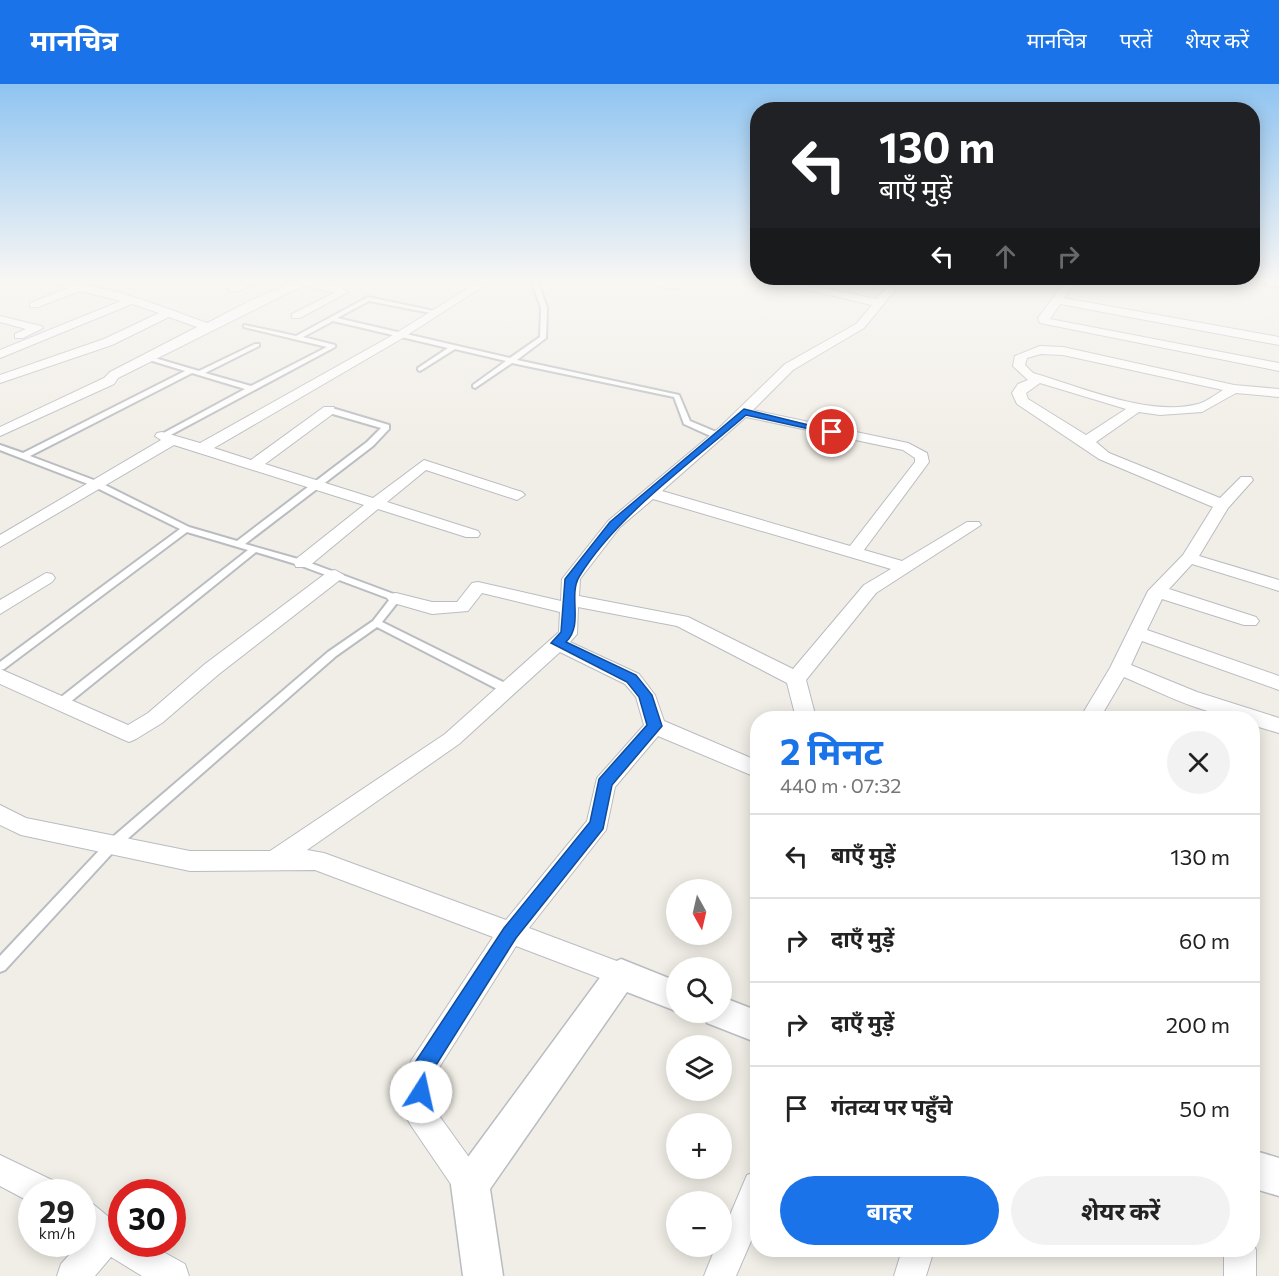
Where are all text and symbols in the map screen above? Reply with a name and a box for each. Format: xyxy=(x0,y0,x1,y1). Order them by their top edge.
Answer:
text: मानचित्र xyxy=(30,23,118,57)
text: मानचित्र xyxy=(1027,27,1087,52)
text: परतें xyxy=(1120,27,1152,52)
text: शेयर करें xyxy=(1185,27,1249,52)
text: 130 m xyxy=(879,120,995,172)
icon: left xyxy=(780,126,858,204)
text: बाएँ मुड़ें xyxy=(879,172,952,205)
icon: left xyxy=(926,240,959,273)
icon: ahead xyxy=(989,240,1022,273)
icon: right xyxy=(1052,240,1085,273)
pin xyxy=(806,406,857,457)
icon: arrive xyxy=(815,415,848,448)
text: 2 मिनट xyxy=(780,728,883,772)
button: close xyxy=(1167,731,1230,794)
text: 440 m · 07:32 xyxy=(780,773,901,797)
icon: left xyxy=(780,840,813,873)
text: बाएँ मुड़ें xyxy=(831,841,896,868)
text: 130 m xyxy=(1170,843,1230,870)
north arrow xyxy=(666,879,732,945)
map controls xyxy=(666,879,732,1257)
icon: right xyxy=(780,924,813,957)
text: दाएँ मुड़ें xyxy=(831,925,894,952)
text: 60 m xyxy=(1179,927,1230,954)
button: search xyxy=(666,957,732,1023)
icon: right xyxy=(780,1008,813,1041)
text: दाएँ मुड़ें xyxy=(831,1009,894,1036)
text: 200 m xyxy=(1166,1011,1230,1038)
button: layers xyxy=(666,1035,732,1101)
position arrow xyxy=(389,1060,453,1124)
icon: arrive xyxy=(780,1092,813,1125)
text: गंतव्य पर पहुँचे xyxy=(831,1093,953,1120)
text: 50 m xyxy=(1180,1095,1230,1122)
button: + xyxy=(666,1113,732,1179)
button: बाहर xyxy=(780,1176,999,1245)
button: शेयर करें xyxy=(1011,1176,1230,1245)
speed limit sign: 30 xyxy=(108,1179,186,1257)
button: − xyxy=(666,1191,732,1257)
text: 29 xyxy=(39,1192,75,1229)
text: km/h xyxy=(39,1224,75,1242)

